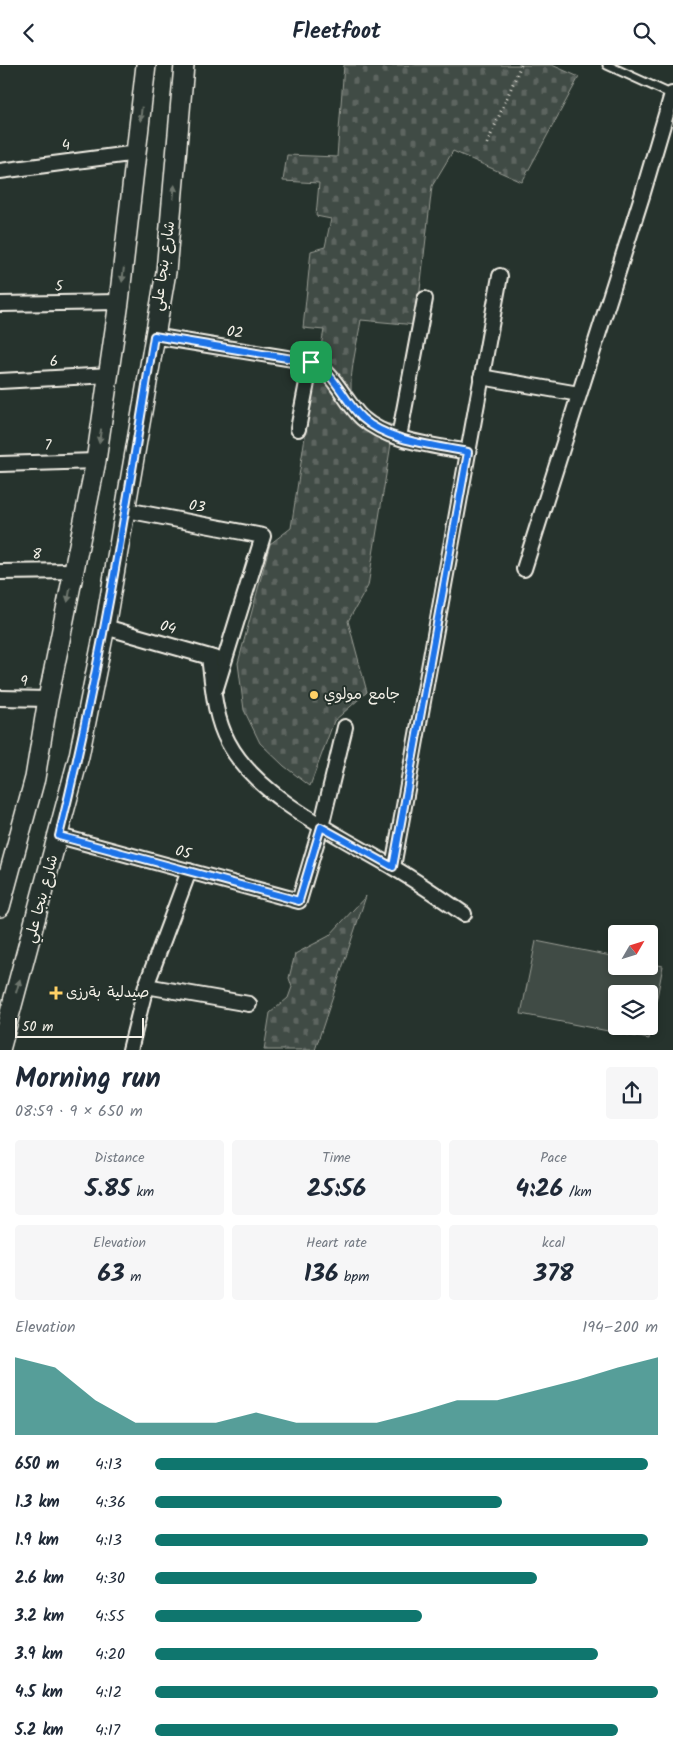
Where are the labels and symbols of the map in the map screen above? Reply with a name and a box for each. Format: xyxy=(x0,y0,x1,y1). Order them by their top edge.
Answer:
one-way arrow xyxy=(137,106,145,122)
street label: 4 xyxy=(60,134,72,158)
one-way arrow xyxy=(170,184,178,200)
street label: شارع بنجا علي xyxy=(146,219,182,313)
one-way arrow xyxy=(119,267,127,283)
street label: 5 xyxy=(55,275,64,299)
street label: 02 xyxy=(225,320,245,346)
pin xyxy=(290,341,332,383)
street label: 6 xyxy=(49,350,59,374)
one-way arrow xyxy=(96,428,104,444)
street label: 7 xyxy=(44,434,53,458)
street label: 03 xyxy=(187,494,208,520)
street label: 8 xyxy=(32,543,43,567)
one-way arrow xyxy=(64,588,72,604)
street label: 04 xyxy=(157,614,179,642)
street label: 9 xyxy=(20,670,29,694)
place label: جامع مولوي xyxy=(324,683,400,707)
marker: جامع مولوي xyxy=(308,689,320,701)
street label: 05 xyxy=(172,839,195,867)
street label: شارع بنجا علي xyxy=(19,852,65,946)
north arrow xyxy=(608,925,658,975)
one-way arrow xyxy=(15,979,23,994)
place label: صيدلية بةرزى xyxy=(66,981,149,1005)
marker: صيدلية بةرزى xyxy=(50,987,62,999)
scale bar xyxy=(15,1015,144,1038)

